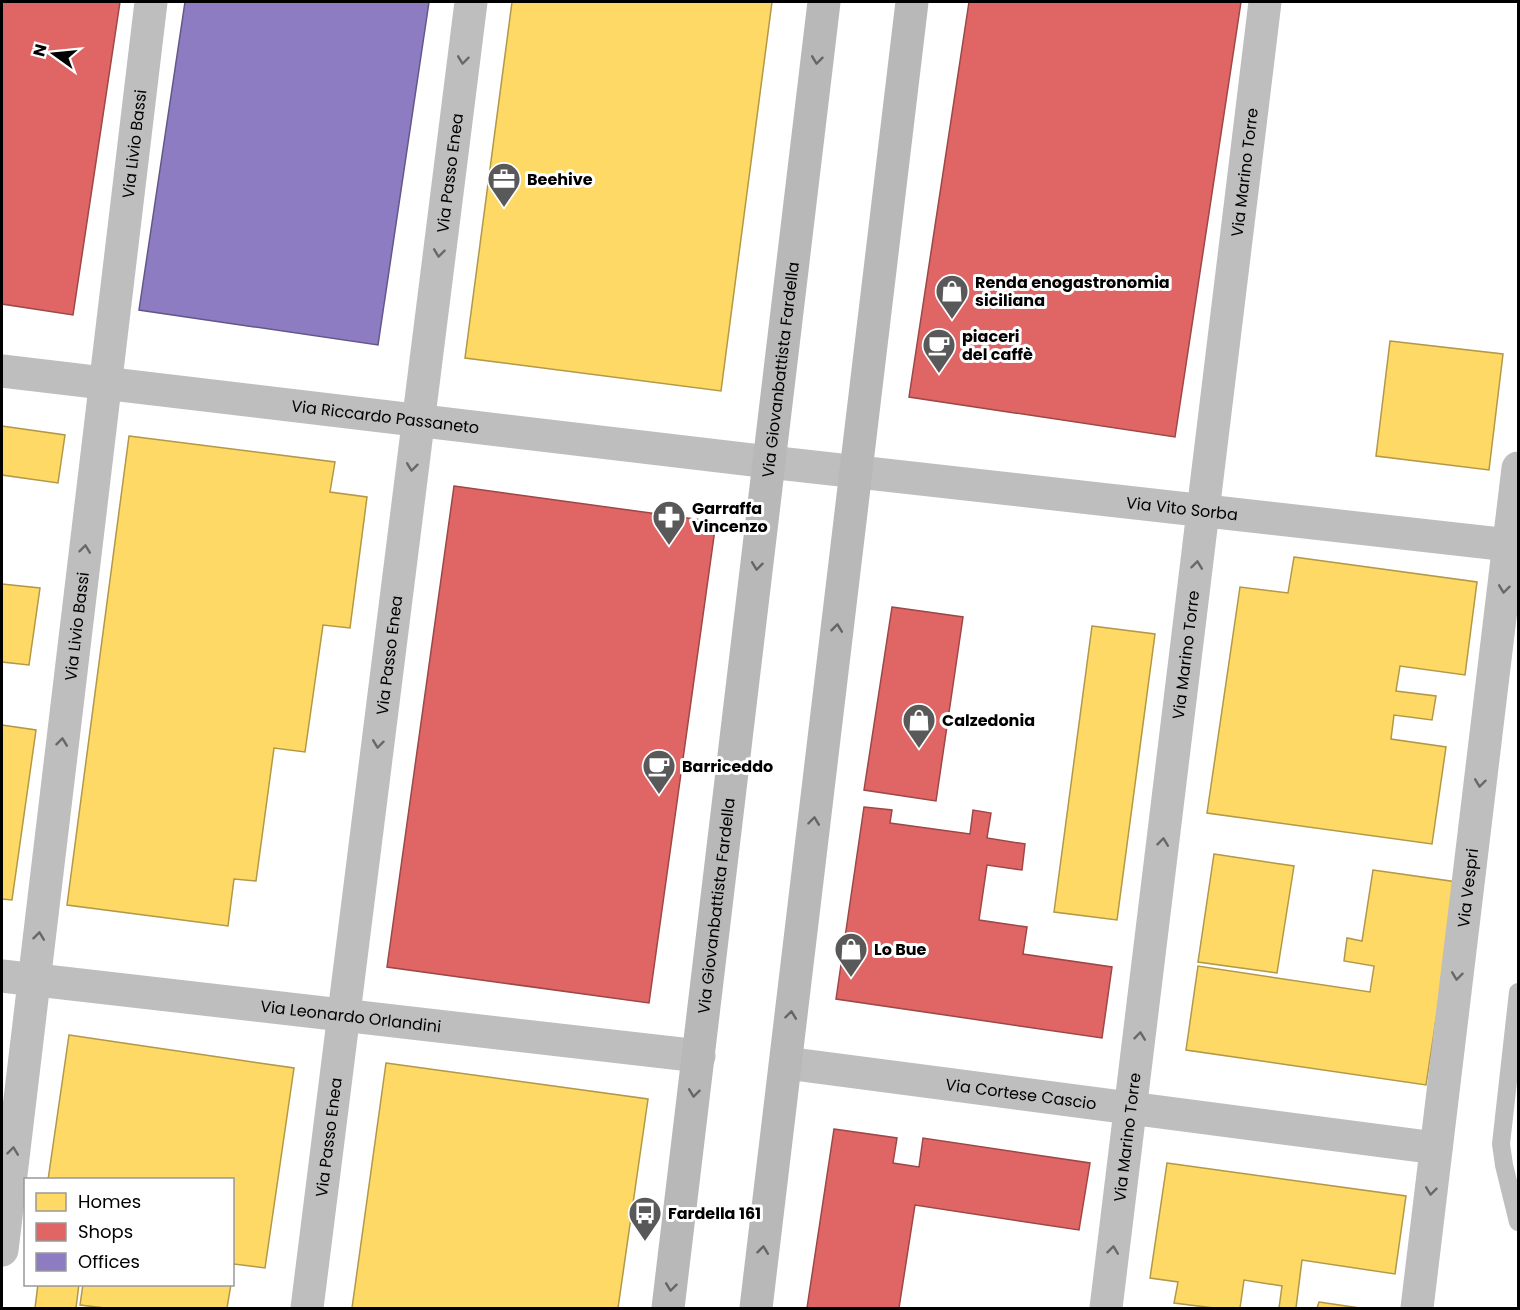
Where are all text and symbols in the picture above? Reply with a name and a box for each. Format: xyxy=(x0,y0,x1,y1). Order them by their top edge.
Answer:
north arrow xyxy=(24,24,84,84)
text: N xyxy=(27,41,53,59)
one-way arrow xyxy=(458,55,470,64)
one-way arrow xyxy=(812,55,824,64)
street label: Via Livio Bassi xyxy=(116,88,152,200)
street label: Via Marino Torre xyxy=(1225,106,1264,238)
street label: Via Passo Enea xyxy=(431,112,468,234)
office icon: Beehive xyxy=(486,161,522,208)
place label: Beehive xyxy=(527,168,593,191)
one-way arrow xyxy=(433,248,446,258)
street label: Via Giovanbattista Fardella xyxy=(756,260,804,479)
place label: Renda enogastronomia siciliana xyxy=(975,271,1170,312)
shop icon: Renda enogastronomia siciliana xyxy=(934,273,970,320)
place label: piaceri del caffè xyxy=(962,325,1033,366)
cafe icon: piaceri del caffè xyxy=(921,327,957,374)
street label: Via Riccardo Passaneto xyxy=(290,394,481,439)
one-way arrow xyxy=(407,463,419,472)
street label: Via Vito Sorba xyxy=(1125,491,1239,526)
place label: Garraffa Vincenzo xyxy=(692,497,768,538)
pharmacy icon: Garraffa Vincenzo xyxy=(651,499,687,546)
one-way arrow xyxy=(78,544,91,553)
one-way arrow xyxy=(751,561,764,571)
one-way arrow xyxy=(1190,561,1203,570)
street label: Via Livio Bassi xyxy=(59,571,94,682)
one-way arrow xyxy=(1498,584,1511,594)
street label: Via Marino Torre xyxy=(1166,589,1205,721)
street label: Via Passo Enea xyxy=(370,594,408,716)
one-way arrow xyxy=(831,623,843,632)
shop icon: Calzedonia xyxy=(901,702,937,749)
place label: Calzedonia xyxy=(942,709,1035,732)
one-way arrow xyxy=(55,738,68,747)
one-way arrow xyxy=(372,740,384,749)
cafe icon: Barriceddo xyxy=(641,748,677,795)
place label: Barriceddo xyxy=(682,755,773,778)
one-way arrow xyxy=(1475,778,1487,787)
street label: Via Giovanbattista Fardella xyxy=(692,797,740,1015)
one-way arrow xyxy=(808,817,820,826)
one-way arrow xyxy=(1156,838,1169,847)
street label: Via Vespri xyxy=(1451,847,1484,929)
shop icon: Lo Bue xyxy=(833,931,869,978)
one-way arrow xyxy=(32,932,45,941)
place label: Lo Bue xyxy=(874,938,927,961)
one-way arrow xyxy=(1451,972,1464,981)
street label: Via Leonardo Orlandini xyxy=(259,994,442,1038)
one-way arrow xyxy=(785,1010,797,1020)
one-way arrow xyxy=(1133,1031,1145,1041)
street label: Via Marino Torre xyxy=(1108,1071,1146,1203)
street label: Via Cortese Cascio xyxy=(944,1072,1098,1115)
street label: Via Passo Enea xyxy=(310,1076,347,1199)
one-way arrow xyxy=(688,1089,701,1098)
one-way arrow xyxy=(7,1146,19,1155)
legend xyxy=(24,1178,234,1286)
one-way arrow xyxy=(1425,1186,1438,1195)
text: Homes xyxy=(78,1189,141,1214)
bus stop icon: Fardella 161 xyxy=(627,1195,663,1242)
place label: Fardella 161 xyxy=(668,1202,761,1225)
text: Shops xyxy=(78,1219,133,1244)
one-way arrow xyxy=(756,1246,769,1255)
one-way arrow xyxy=(1107,1246,1119,1255)
text: Offices xyxy=(78,1249,140,1274)
one-way arrow xyxy=(665,1282,678,1291)

